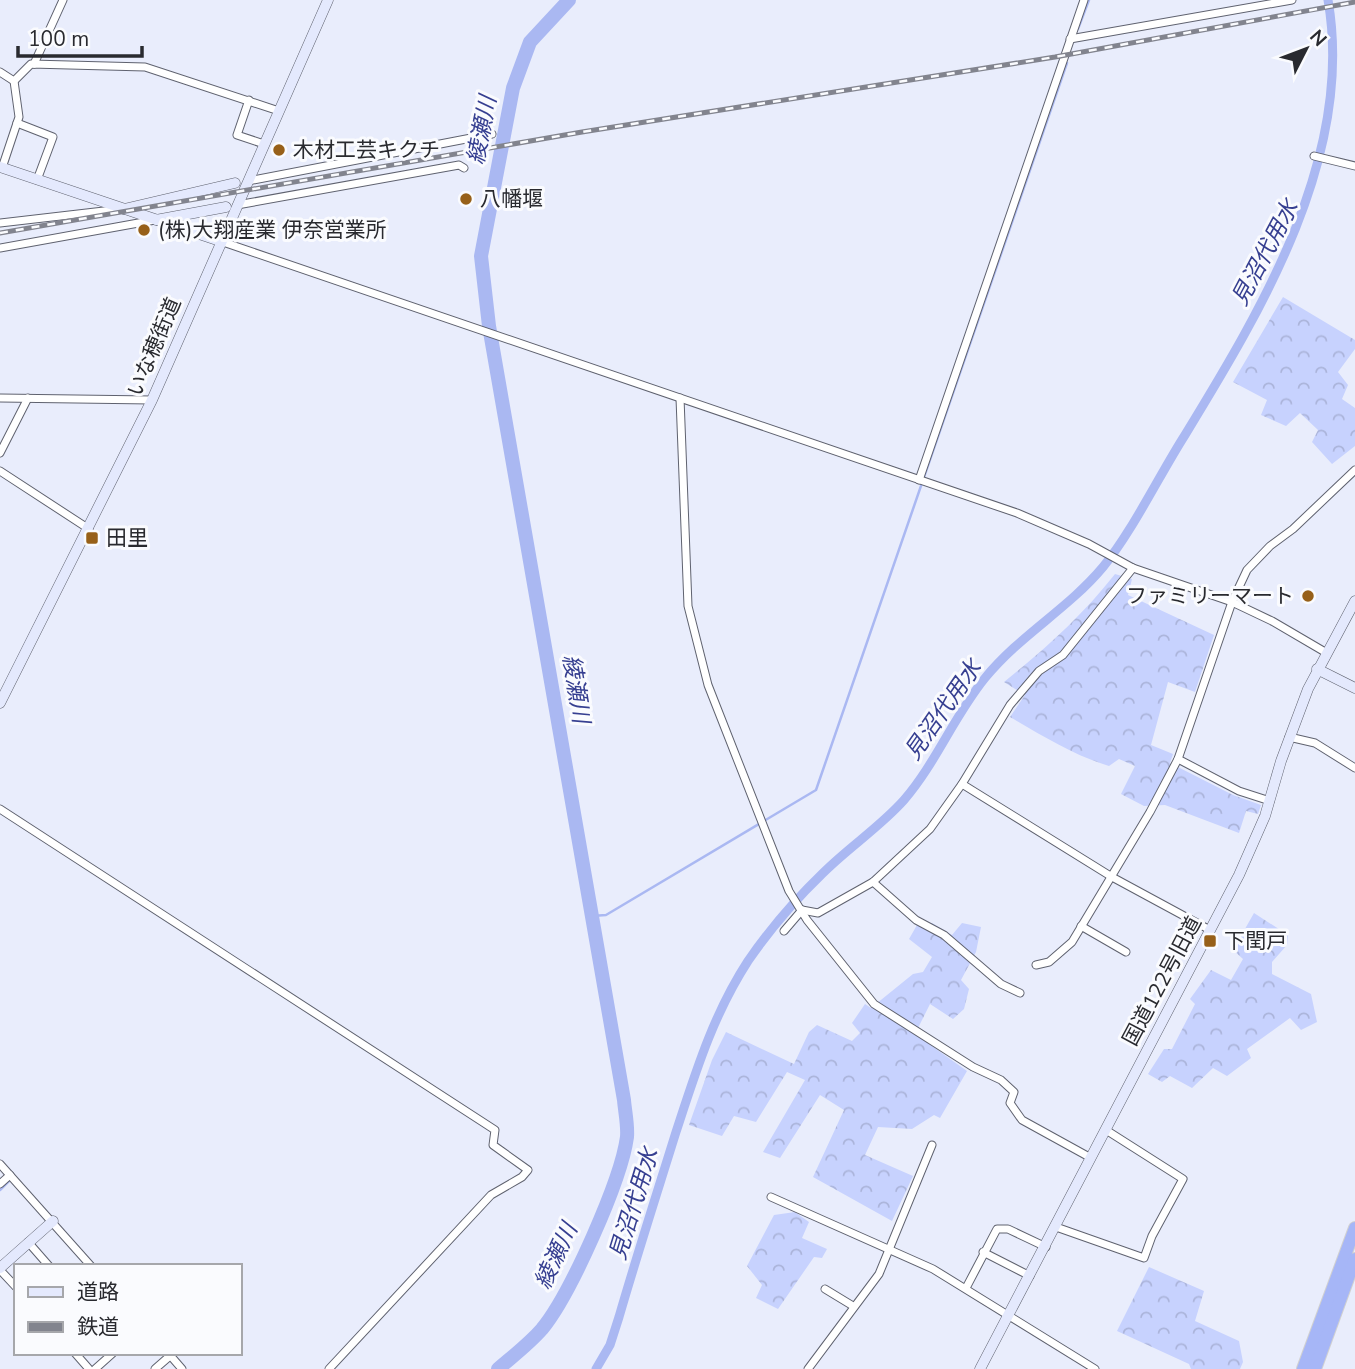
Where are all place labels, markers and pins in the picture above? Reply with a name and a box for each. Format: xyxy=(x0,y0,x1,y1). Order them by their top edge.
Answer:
place label: 木材工芸キクチ xyxy=(293,136,440,164)
marker: 木材工芸キクチ xyxy=(271,142,287,158)
place label: 八幡堰 xyxy=(480,185,543,213)
marker: 八幡堰 xyxy=(458,191,474,207)
place label: (株)大翔産業 伊奈営業所 xyxy=(158,216,387,244)
marker: (株)大翔産業 伊奈営業所 xyxy=(136,222,152,238)
place label: 田里 xyxy=(106,524,148,552)
marker: 田里 xyxy=(84,530,100,546)
place label: ファミリーマート xyxy=(1126,582,1294,610)
marker: ファミリーマート xyxy=(1300,588,1316,604)
place label: 下閏戸 xyxy=(1224,927,1287,955)
marker: 下閏戸 xyxy=(1202,933,1218,949)

